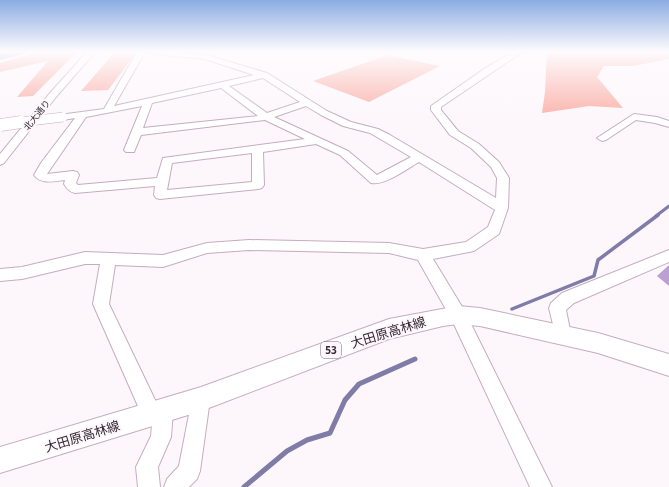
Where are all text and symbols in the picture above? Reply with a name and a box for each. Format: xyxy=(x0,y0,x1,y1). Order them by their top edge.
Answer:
street label: 北大通り xyxy=(20,97,53,133)
street label: 大田原高林線 xyxy=(348,312,428,352)
road number: 53 xyxy=(321,342,341,358)
street label: 大田原高林線 xyxy=(42,416,122,456)

